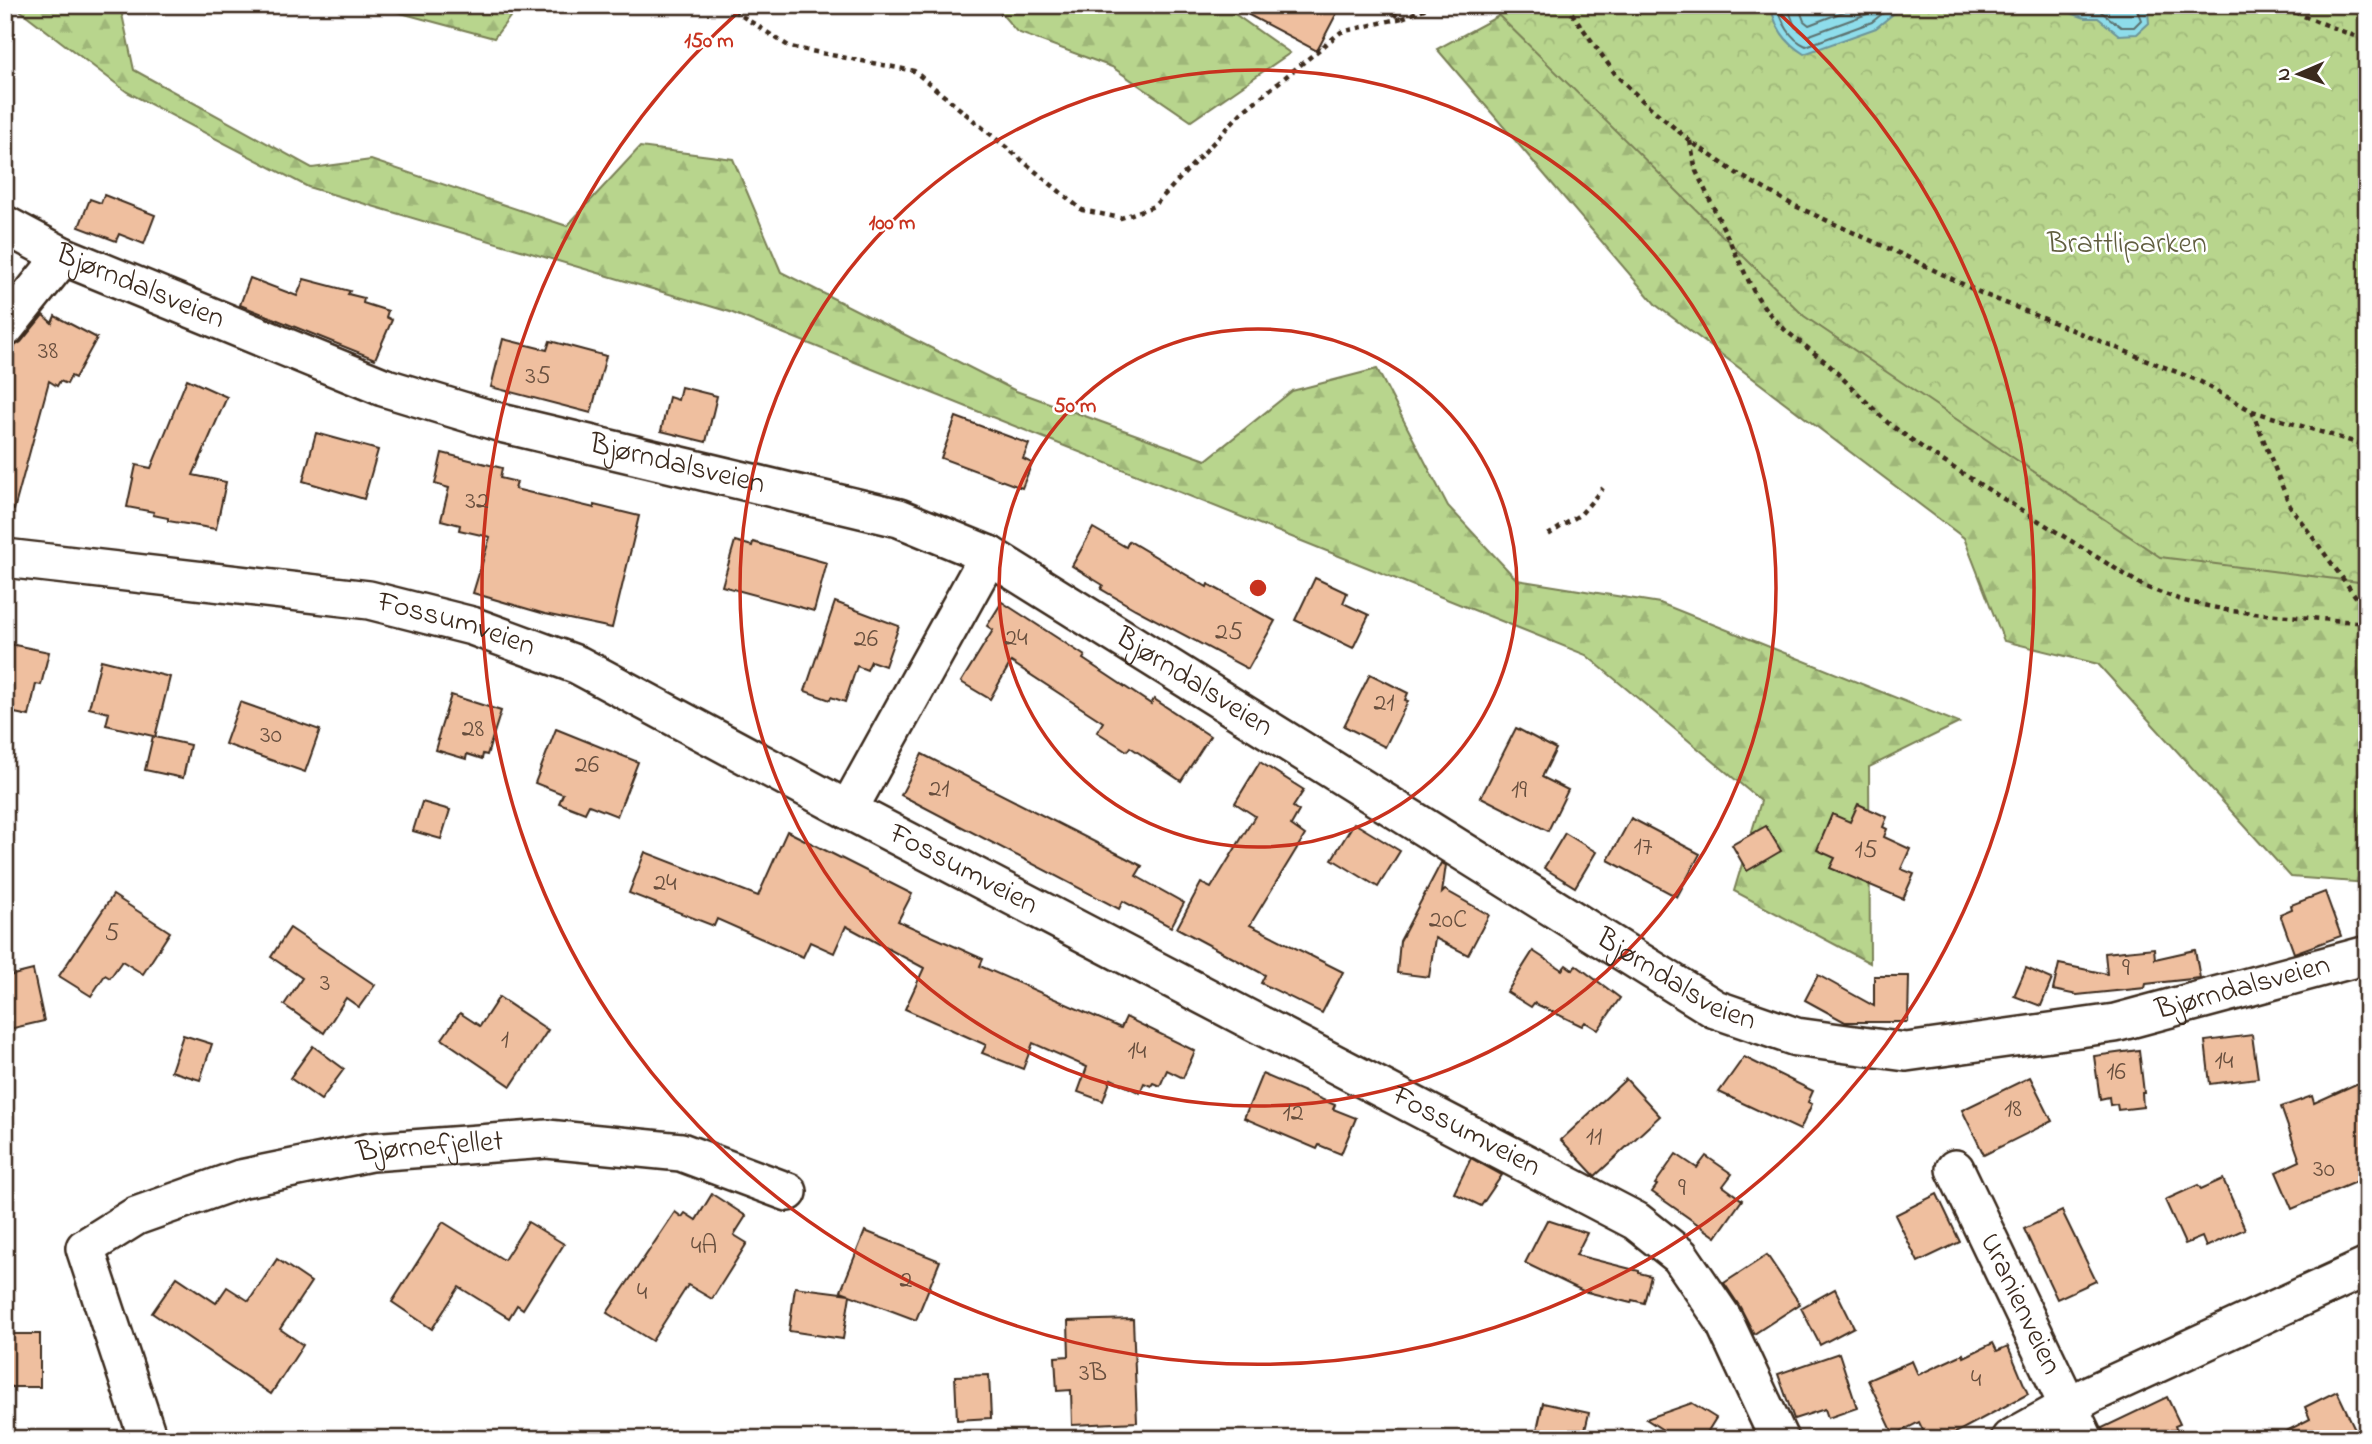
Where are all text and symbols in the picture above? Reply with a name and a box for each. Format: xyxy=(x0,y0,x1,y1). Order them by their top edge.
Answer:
text: 150 m xyxy=(684,27,734,57)
north arrow xyxy=(2264,38,2334,108)
text: N xyxy=(2271,67,2298,81)
text: 100 m xyxy=(869,209,915,239)
park label: Brattliparken xyxy=(2046,223,2207,267)
street label: Bjørndalsveien xyxy=(48,233,231,342)
house number: 38 xyxy=(38,333,58,371)
house number: 35 xyxy=(525,358,551,396)
text: 50 m xyxy=(1054,392,1096,422)
street label: Bjørndalsveien xyxy=(584,423,769,507)
house number: 32 xyxy=(465,483,489,521)
centre of rings xyxy=(1246,576,1270,600)
street label: Fossumveien xyxy=(372,581,541,669)
house number: 25 xyxy=(1215,614,1243,652)
street label: Bjørndalsveien xyxy=(1105,616,1281,749)
house number: 24 xyxy=(1004,620,1028,658)
house number: 26 xyxy=(854,621,878,659)
house number: 21 xyxy=(1373,685,1395,723)
house number: 28 xyxy=(462,711,485,749)
house number: 30 xyxy=(260,717,282,755)
house number: 26 xyxy=(575,747,599,785)
house number: 21 xyxy=(928,771,950,809)
house number: 19 xyxy=(1511,772,1527,810)
street label: Fossumveien xyxy=(880,812,1046,927)
house number: 17 xyxy=(1634,829,1653,867)
house number: 15 xyxy=(1854,832,1878,870)
house number: 24 xyxy=(653,865,677,903)
house number: 20C xyxy=(1429,902,1467,940)
house number: 5 xyxy=(105,915,120,953)
street label: Bjørndalsveien xyxy=(1586,917,1762,1043)
street label: Bjørndalsveien xyxy=(2150,944,2335,1033)
house number: 9 xyxy=(2122,950,2130,988)
house number: 3 xyxy=(320,965,330,1003)
house number: 1 xyxy=(501,1022,509,1060)
house number: 14 xyxy=(1128,1033,1147,1071)
house number: 14 xyxy=(2215,1043,2234,1081)
house number: 16 xyxy=(2106,1054,2126,1092)
street label: Fossumveien xyxy=(1383,1075,1548,1189)
house number: 18 xyxy=(2004,1091,2022,1129)
house number: 12 xyxy=(1282,1095,1304,1133)
house number: 11 xyxy=(1586,1119,1602,1157)
street label: Bjørnefjellet xyxy=(352,1120,505,1177)
house number: 30 xyxy=(2313,1151,2335,1189)
house number: 9 xyxy=(1678,1170,1686,1208)
street label: Uranienveien xyxy=(1967,1226,2072,1383)
house number: 4A xyxy=(691,1228,717,1266)
house number: 2 xyxy=(900,1262,913,1300)
house number: 4 xyxy=(637,1274,648,1312)
house number: 3B xyxy=(1079,1355,1107,1393)
house number: 4 xyxy=(1971,1361,1982,1399)

